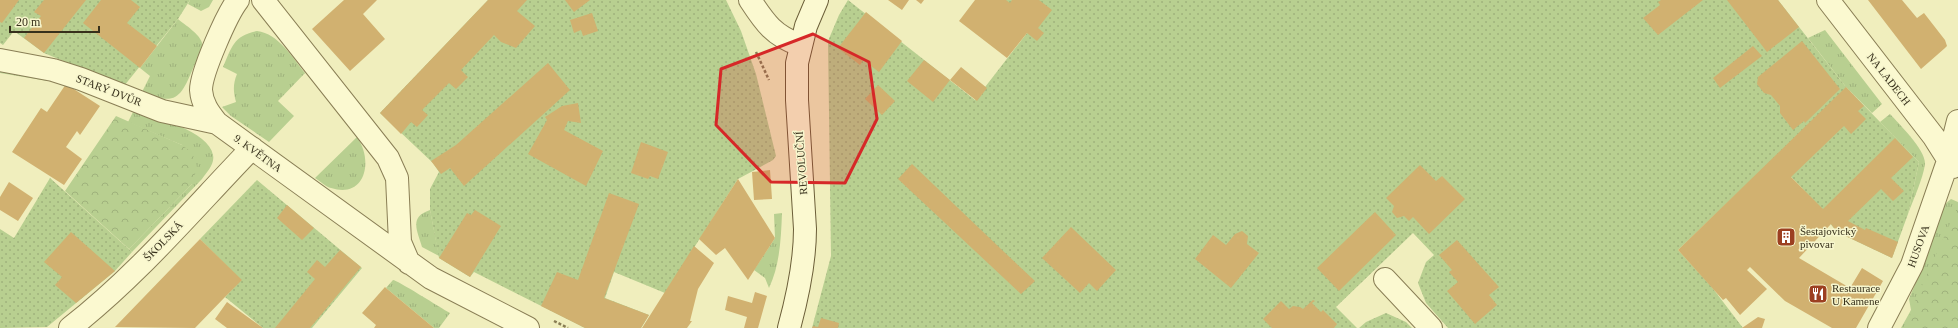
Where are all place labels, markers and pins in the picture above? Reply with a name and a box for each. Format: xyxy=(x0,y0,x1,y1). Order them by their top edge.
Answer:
place label: Šestajovický pivovar xyxy=(1800,225,1857,250)
building icon: Šestajovický pivovar xyxy=(1775,226,1797,248)
place label: Restaurace U Kamene xyxy=(1832,282,1880,307)
restaurant icon: Restaurace U Kamene xyxy=(1807,283,1829,305)

